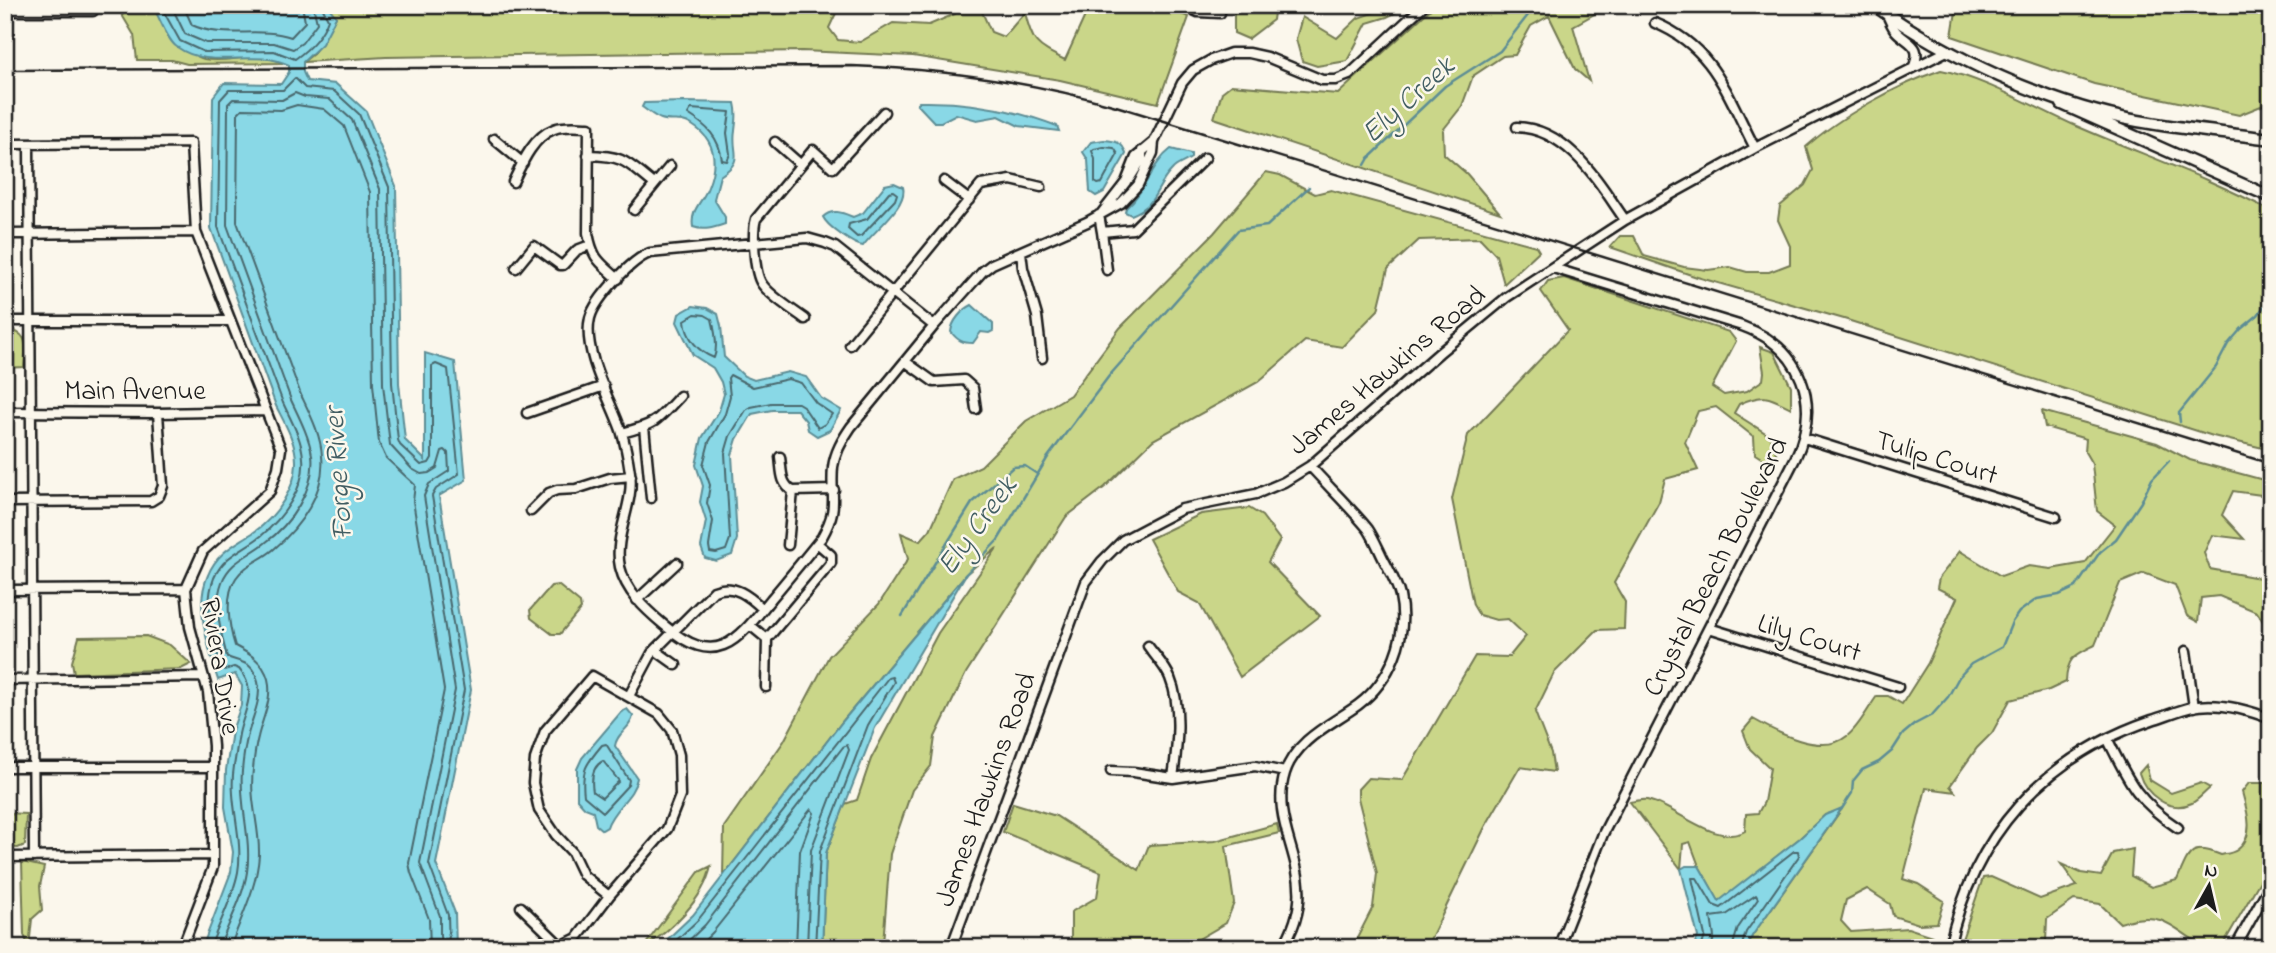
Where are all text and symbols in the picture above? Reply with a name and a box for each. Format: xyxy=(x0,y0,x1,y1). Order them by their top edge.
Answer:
water label: Ely Creek xyxy=(1352,46,1467,155)
street label: James Hawkins Road xyxy=(1281,276,1496,467)
street label: Main Avenue xyxy=(64,372,206,413)
water label: Forge River xyxy=(313,402,367,542)
street label: Tulip Court xyxy=(1870,421,2002,497)
street label: Crystal Beach Boulevard xyxy=(1634,431,1800,704)
water label: Ely Creek xyxy=(927,467,1031,585)
street label: Riviera Drive xyxy=(187,595,250,738)
street label: Lily Court xyxy=(1752,604,1866,675)
street label: James Hawkins Road xyxy=(926,667,1049,913)
north arrow xyxy=(2174,852,2244,922)
text: N xyxy=(2203,857,2219,886)

